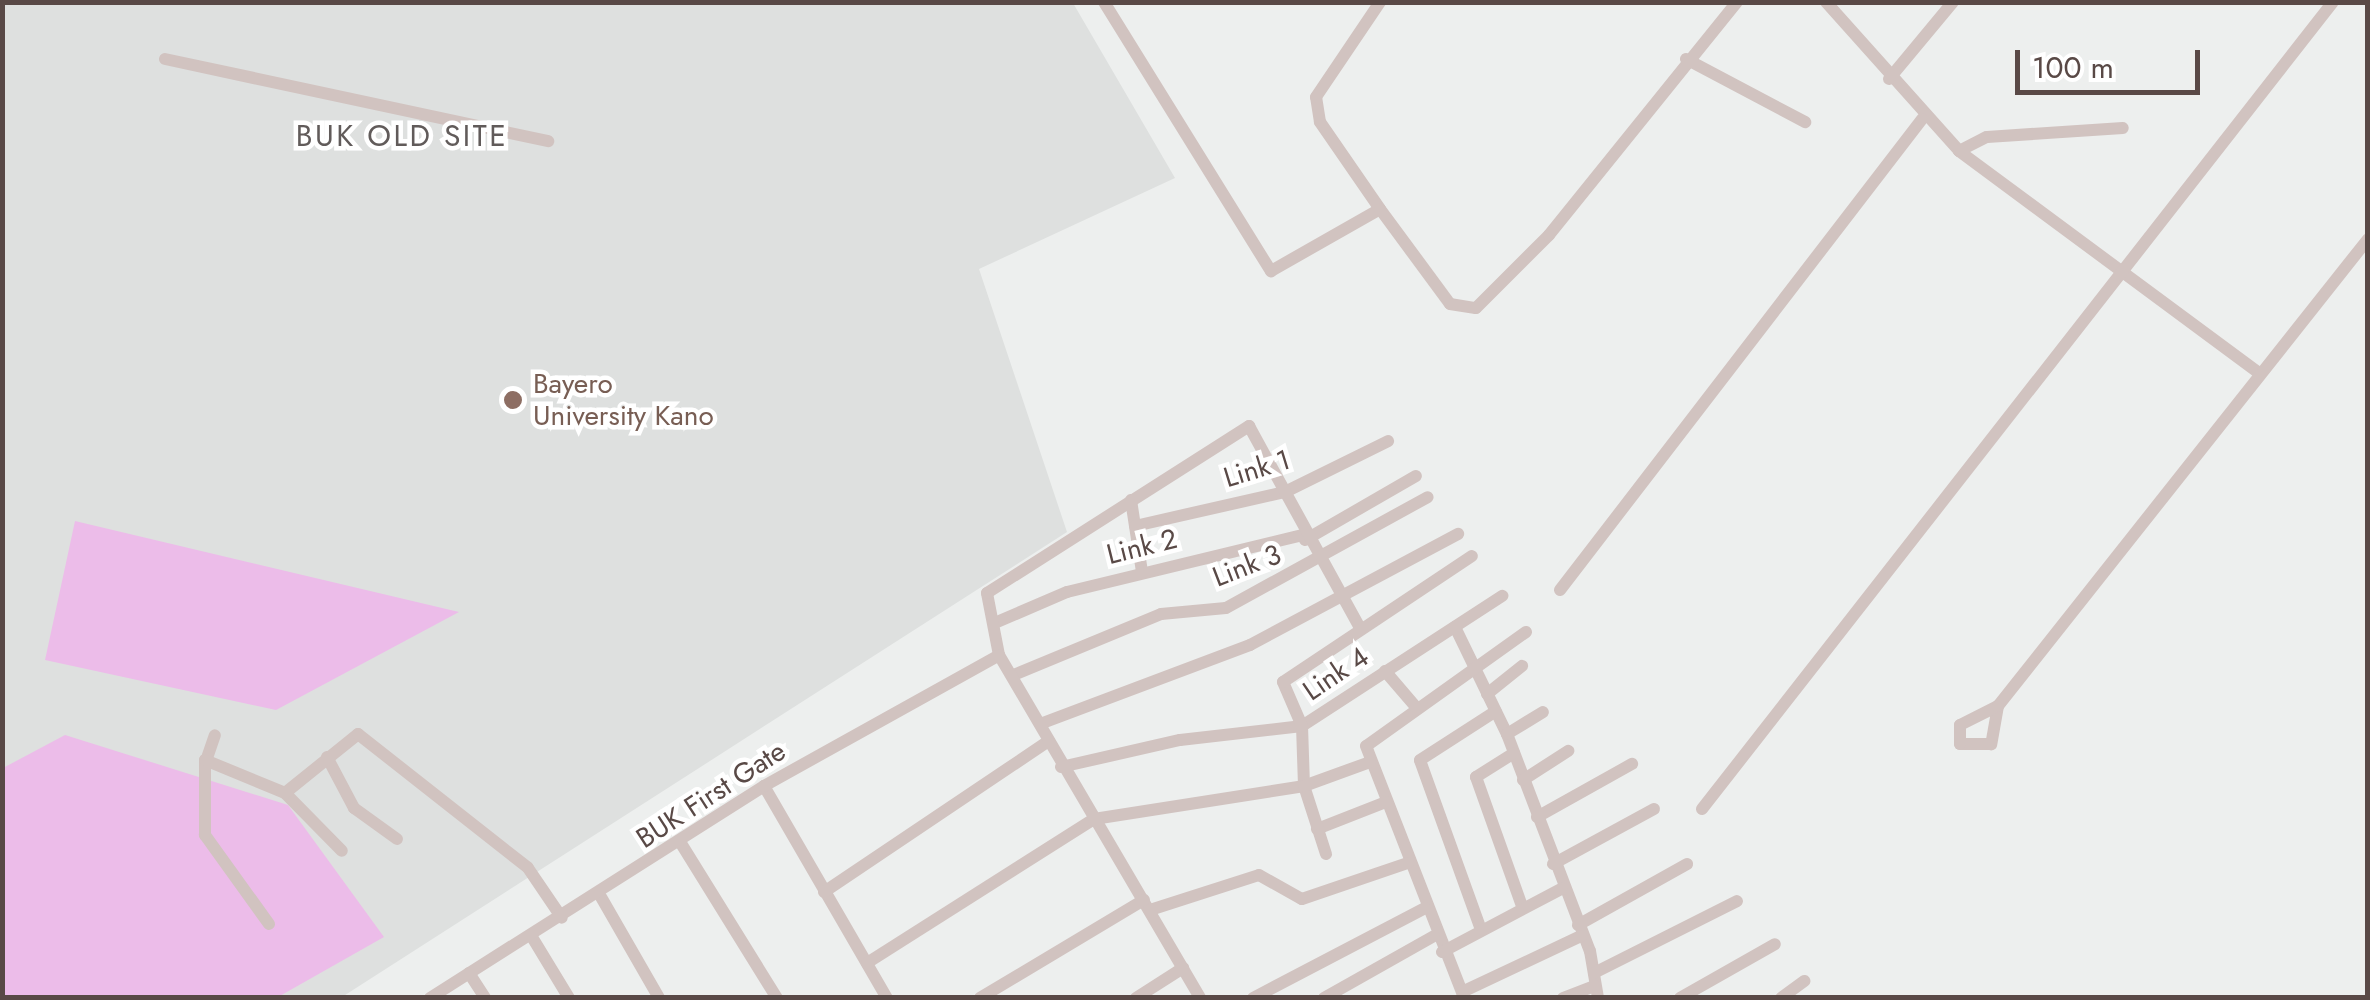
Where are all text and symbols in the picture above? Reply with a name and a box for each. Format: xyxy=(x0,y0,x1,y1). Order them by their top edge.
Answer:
scale bar xyxy=(2020,30,2205,92)
text: 100 m xyxy=(2032,46,2114,89)
district label: BUK OLD SITE xyxy=(296,118,508,154)
place label: Bayero University Kano xyxy=(533,367,714,433)
marker: Bayero University Kano xyxy=(502,389,524,411)
street label: Link 1 xyxy=(1220,443,1294,495)
street label: Link 2 xyxy=(1103,522,1181,572)
street label: Link 3 xyxy=(1208,538,1286,594)
street label: Link 4 xyxy=(1297,640,1375,708)
street label: BUK First Gate xyxy=(630,734,792,856)

